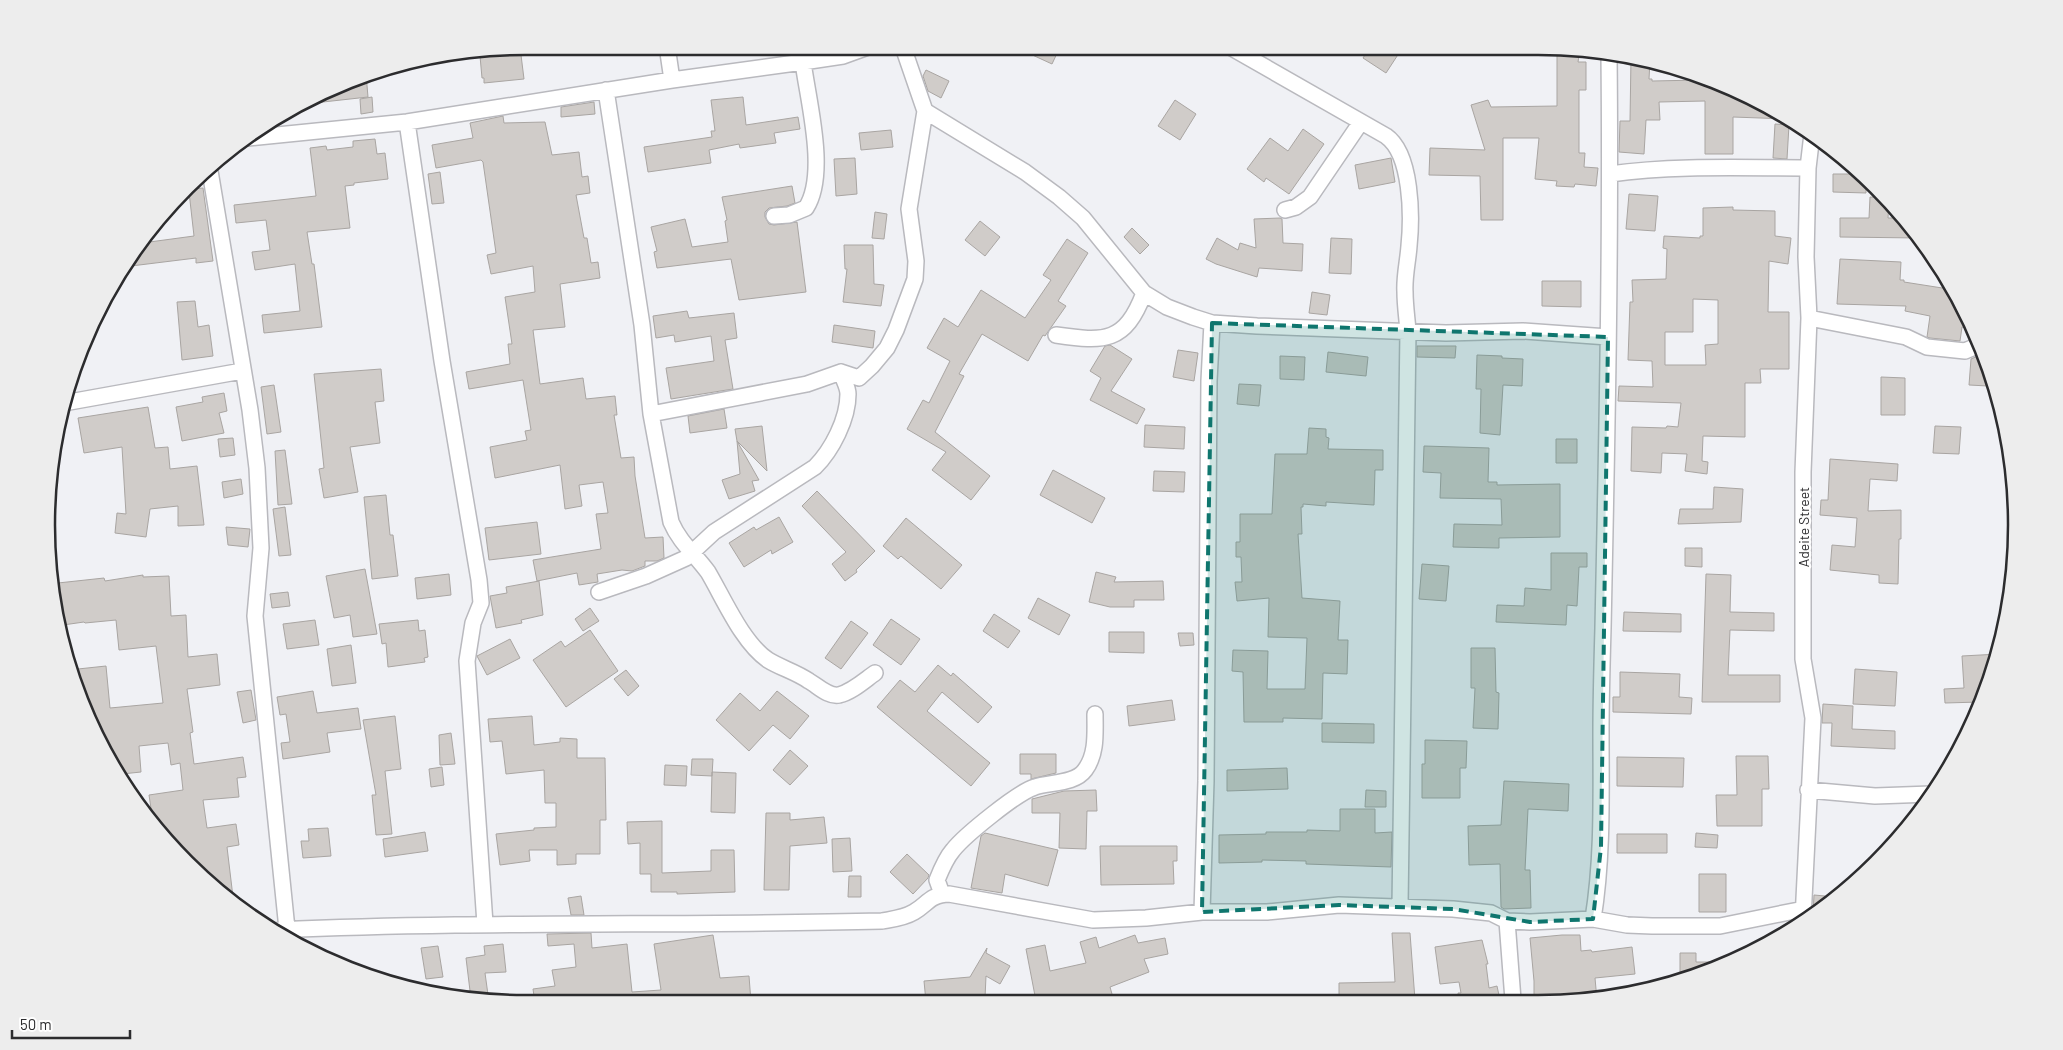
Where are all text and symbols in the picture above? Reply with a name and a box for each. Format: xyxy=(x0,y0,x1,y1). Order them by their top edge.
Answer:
street label: Adeite Street xyxy=(1795,487,1812,567)
scale bar xyxy=(12,1008,130,1040)
text: 50 m xyxy=(20,1015,52,1033)

